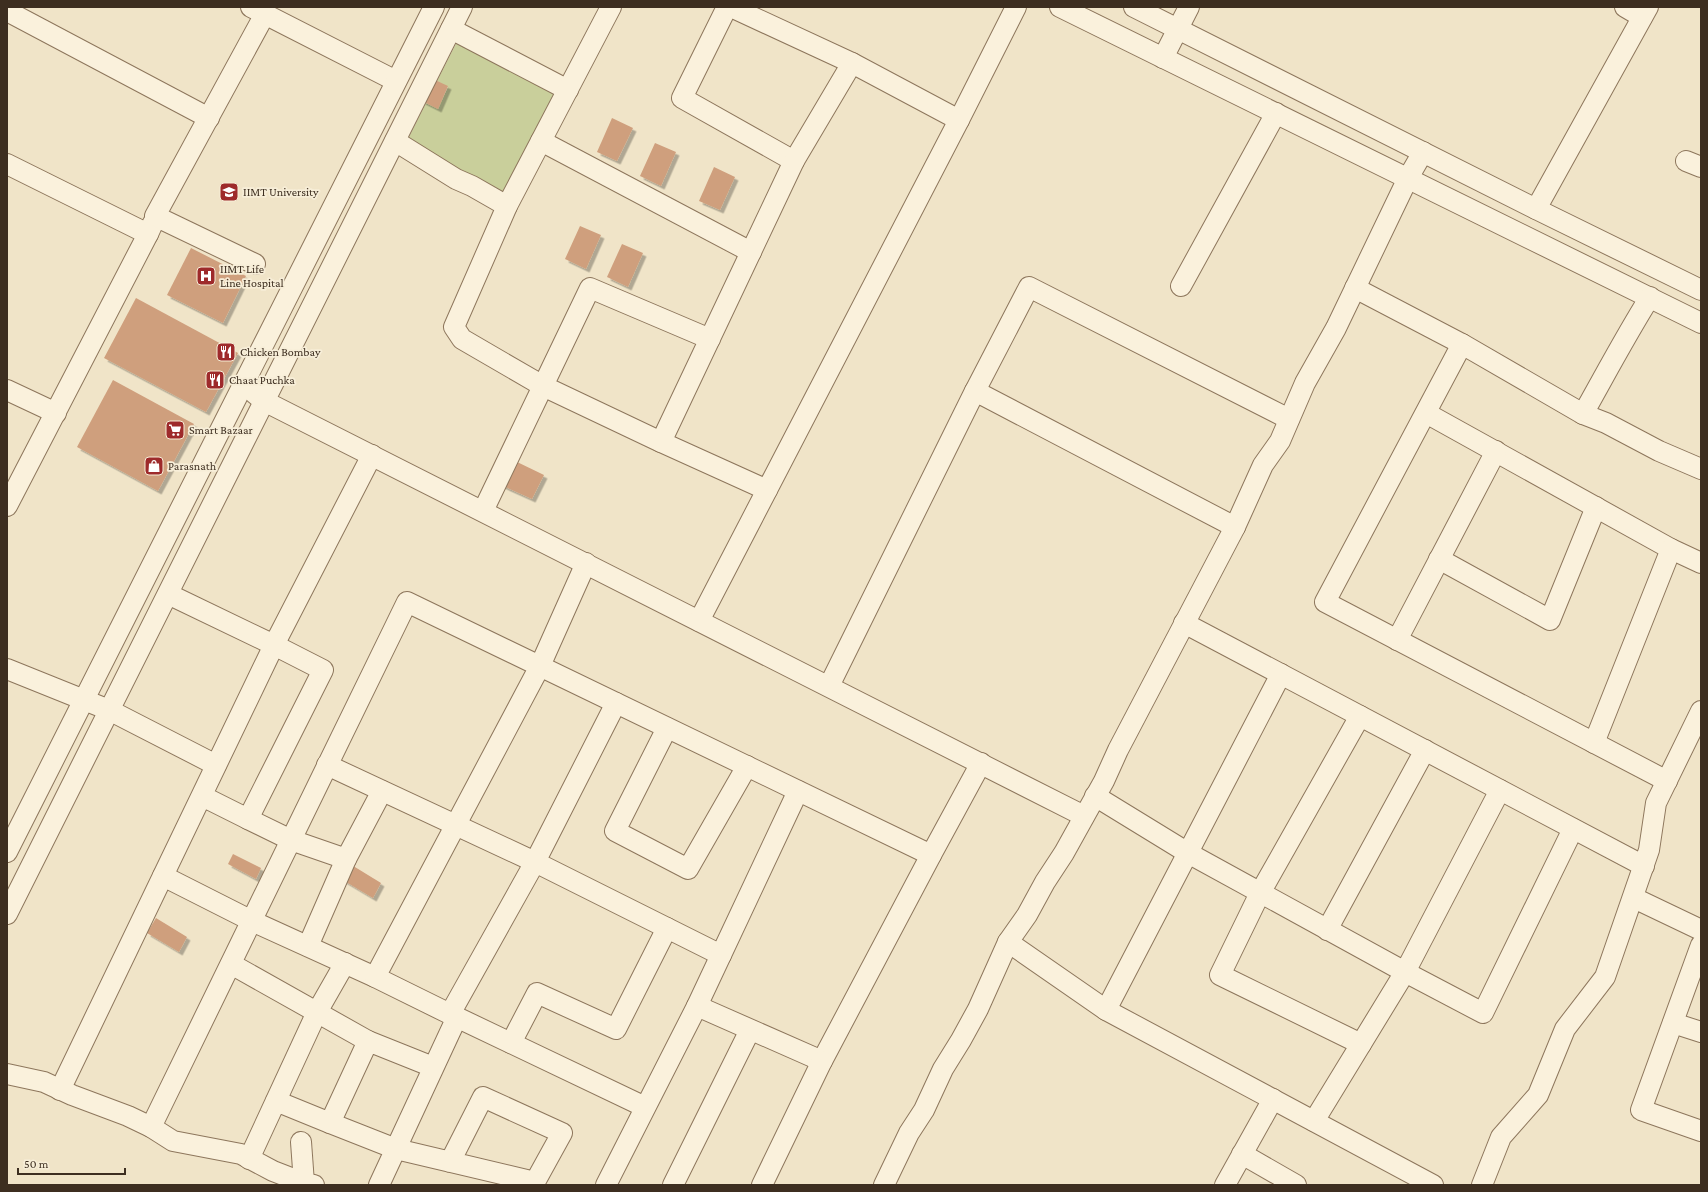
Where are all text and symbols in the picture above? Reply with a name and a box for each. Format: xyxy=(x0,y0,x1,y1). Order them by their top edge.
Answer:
school or university icon: IIMT University xyxy=(218,181,240,203)
place label: IIMT University xyxy=(243,185,319,199)
place label: IIMT Life Line Hospital xyxy=(220,262,284,290)
hospital icon: IIMT Life Line Hospital xyxy=(195,265,217,287)
restaurant icon: Chicken Bombay xyxy=(215,341,237,363)
place label: Chicken Bombay xyxy=(240,345,321,359)
restaurant icon: Chaat Puchka xyxy=(204,369,226,391)
place label: Chaat Puchka xyxy=(229,373,295,387)
supermarket icon: Smart Bazaar xyxy=(164,419,186,441)
place label: Smart Bazaar xyxy=(189,423,254,437)
shop icon: Parasnath xyxy=(143,455,165,477)
place label: Parasnath xyxy=(168,459,217,473)
scale bar xyxy=(18,1150,125,1176)
text: 50 m xyxy=(24,1157,49,1171)

